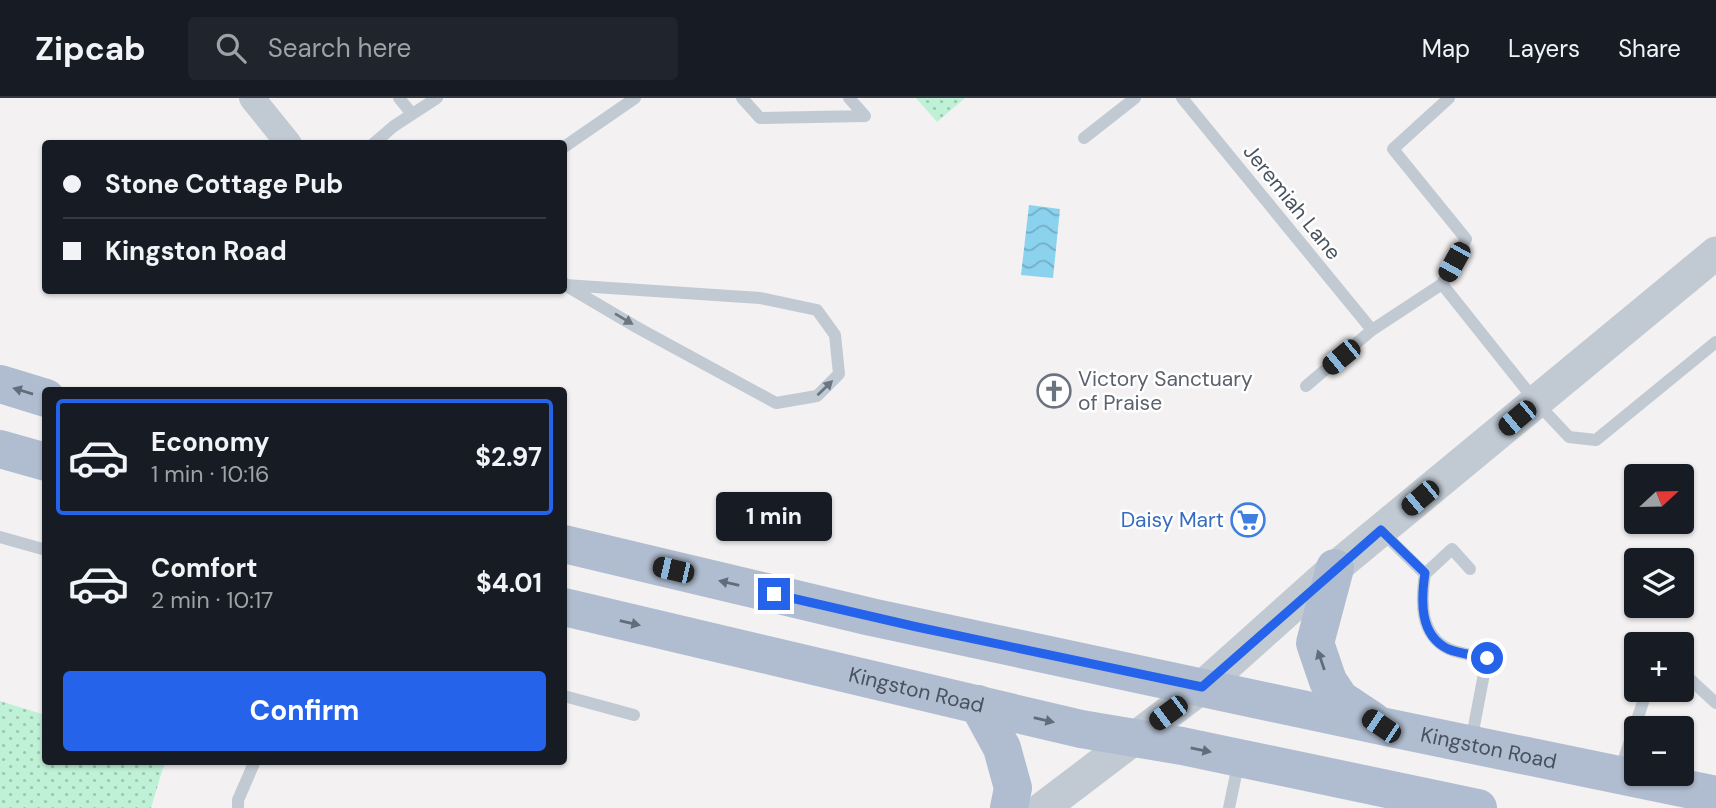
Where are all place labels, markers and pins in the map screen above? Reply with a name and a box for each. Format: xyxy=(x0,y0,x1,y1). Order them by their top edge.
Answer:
place label: Victory Sanctuary of Praise xyxy=(1078,365,1253,417)
church icon: Victory Sanctuary of Praise xyxy=(1035,372,1073,410)
supermarket icon: Daisy Mart xyxy=(1229,501,1267,539)
place label: Daisy Mart xyxy=(1121,506,1224,534)

